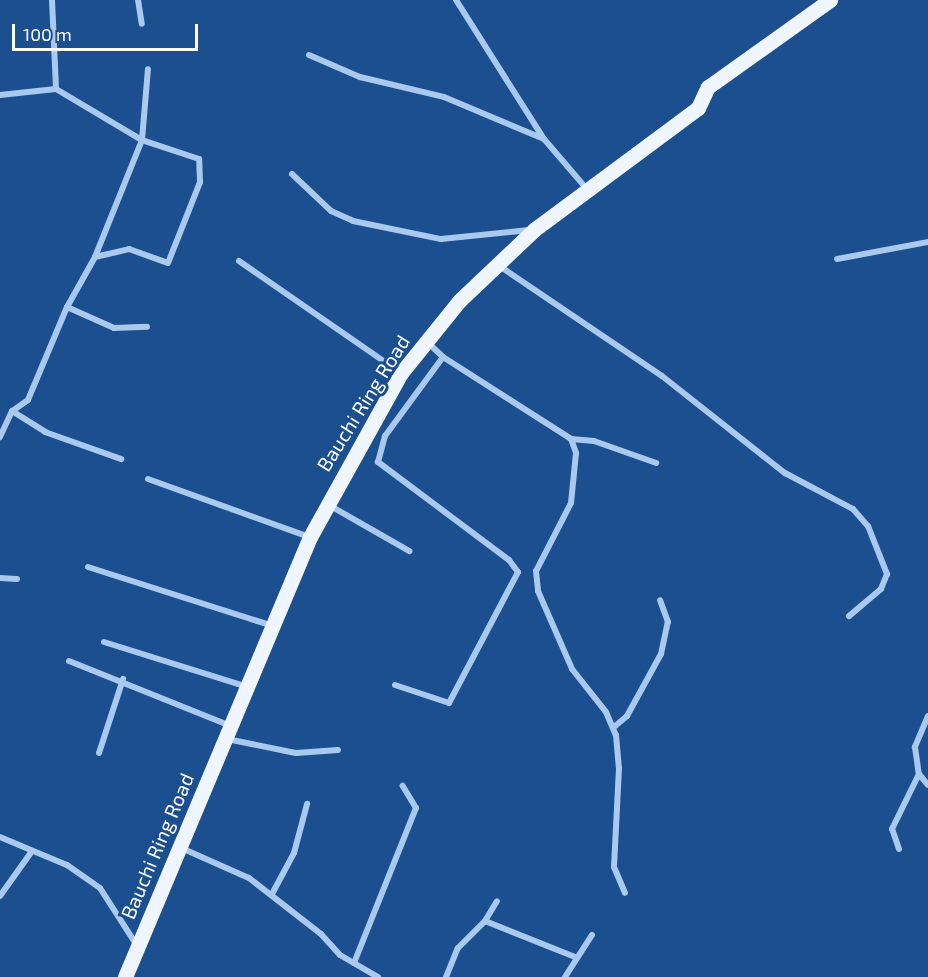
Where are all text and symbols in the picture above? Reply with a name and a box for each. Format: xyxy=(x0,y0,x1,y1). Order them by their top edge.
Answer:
scale bar xyxy=(15,12,201,50)
text: 100 m xyxy=(23,23,72,45)
street label: Bauchi Ring Road xyxy=(311,330,415,476)
street label: Bauchi Ring Road xyxy=(115,769,199,923)

